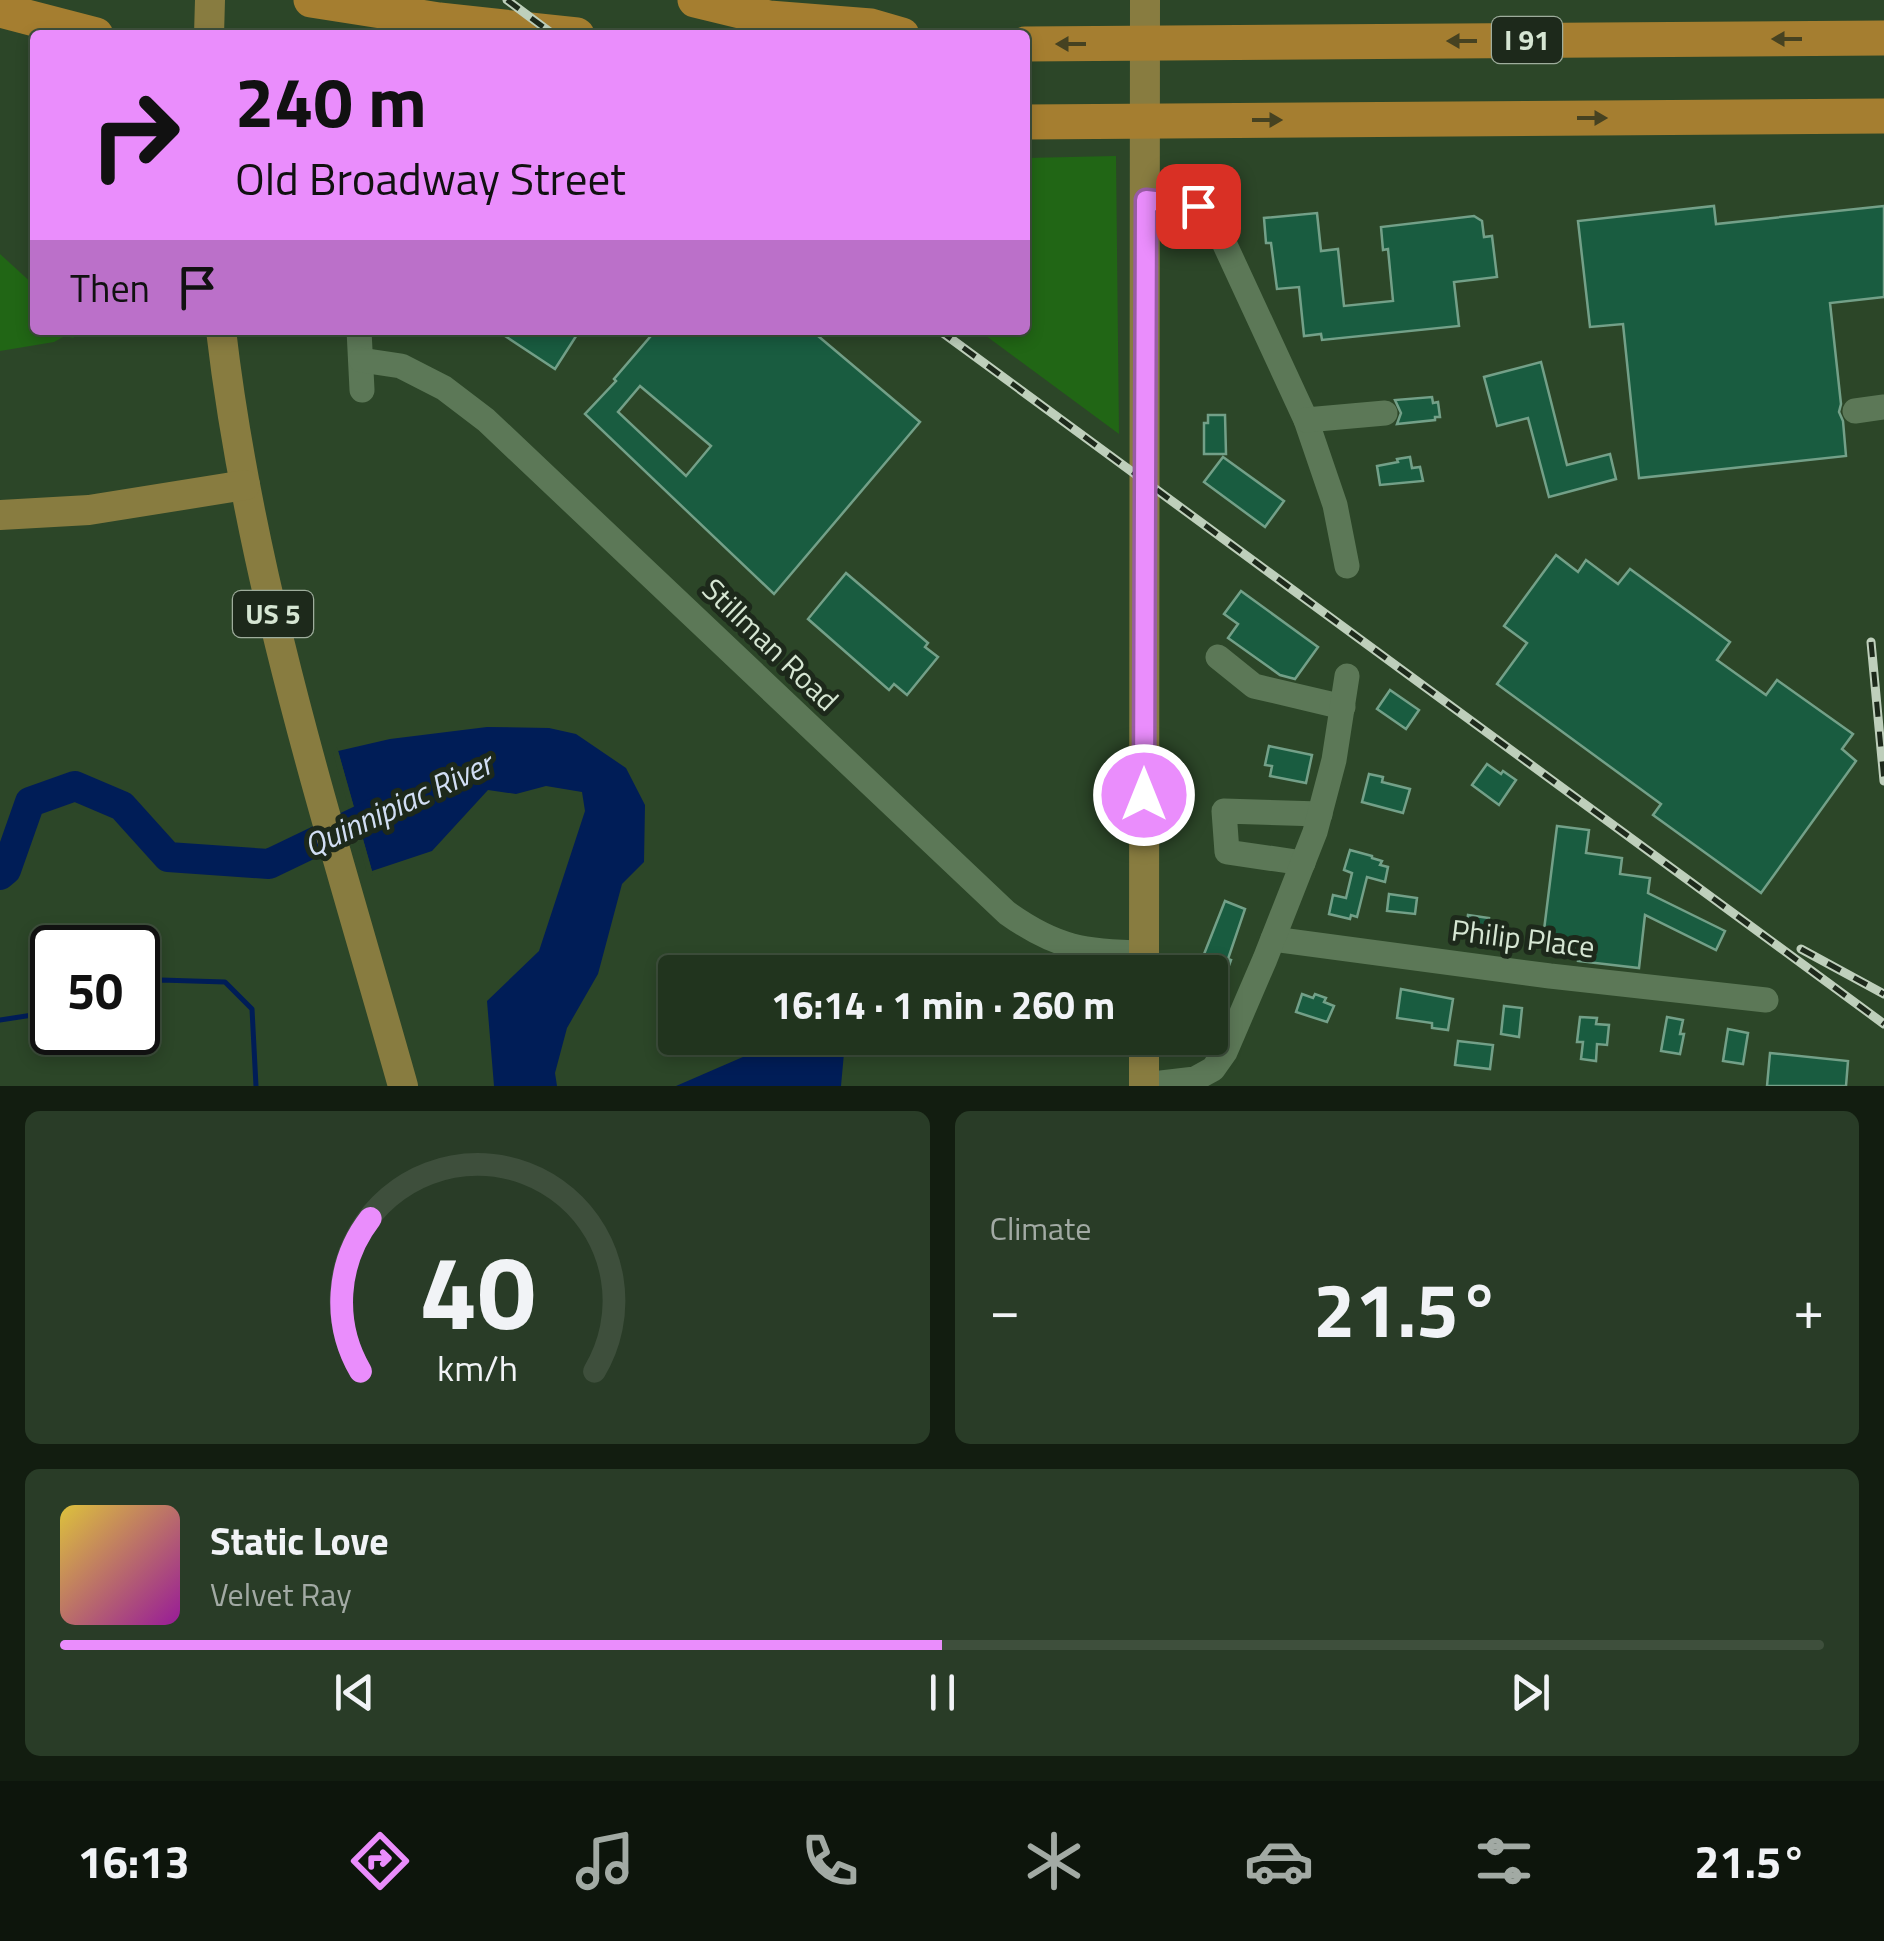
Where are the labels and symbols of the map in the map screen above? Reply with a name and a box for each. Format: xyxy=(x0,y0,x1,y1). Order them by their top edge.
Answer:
road number: I 91 xyxy=(1492,17,1562,63)
one-way arrow xyxy=(1770,31,1802,47)
one-way arrow xyxy=(1445,33,1477,49)
one-way arrow xyxy=(1055,36,1087,52)
one-way arrow xyxy=(1576,110,1608,126)
one-way arrow xyxy=(1251,112,1283,128)
pin xyxy=(1156,164,1241,249)
street label: Stillman Road xyxy=(692,567,850,722)
road number: US 5 xyxy=(233,591,313,637)
water label: Quinnipiac River xyxy=(295,738,503,869)
position arrow xyxy=(1092,743,1196,847)
street label: Philip Place xyxy=(1449,906,1597,970)
speed limit sign: 50 xyxy=(30,925,160,1055)

